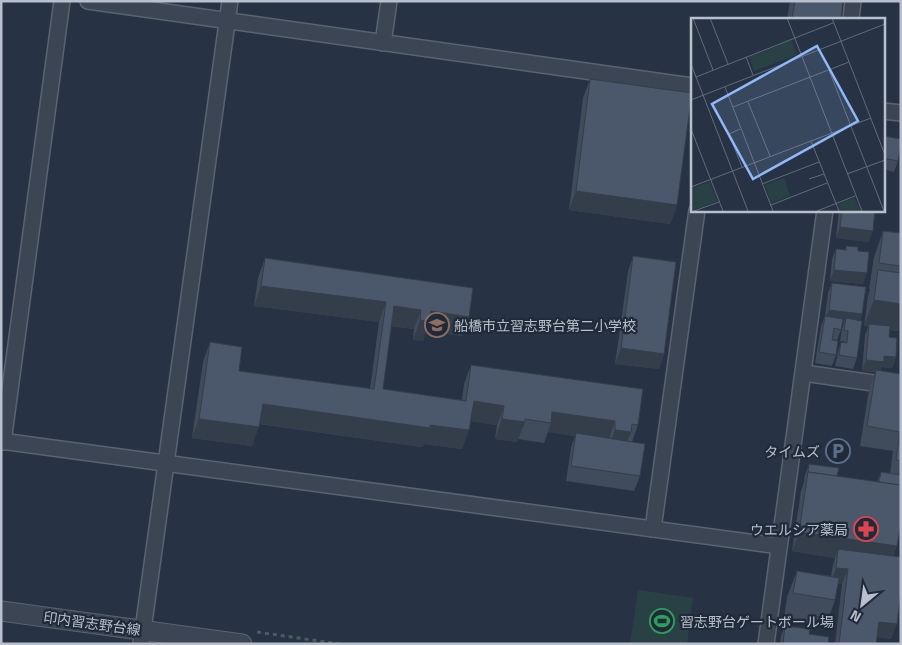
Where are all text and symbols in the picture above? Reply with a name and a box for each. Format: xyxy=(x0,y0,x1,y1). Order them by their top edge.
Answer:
inset map xyxy=(691,18,884,211)
school or university icon: 船橋市立習志野台第二小学校 xyxy=(424,312,450,338)
place label: 船橋市立習志野台第二小学校 xyxy=(454,315,636,336)
parking icon: タイムズ xyxy=(825,438,851,464)
place label: タイムズ xyxy=(764,441,820,462)
pharmacy icon: ウエルシア薬局 xyxy=(853,516,879,542)
place label: ウエルシア薬局 xyxy=(750,519,848,540)
north arrow xyxy=(837,580,887,630)
text: N xyxy=(846,605,865,628)
street label: 印内習志野台線 xyxy=(42,606,142,640)
sports icon: 習志野台ゲートボール場 xyxy=(649,608,675,634)
place label: 習志野台ゲートボール場 xyxy=(680,611,834,632)

